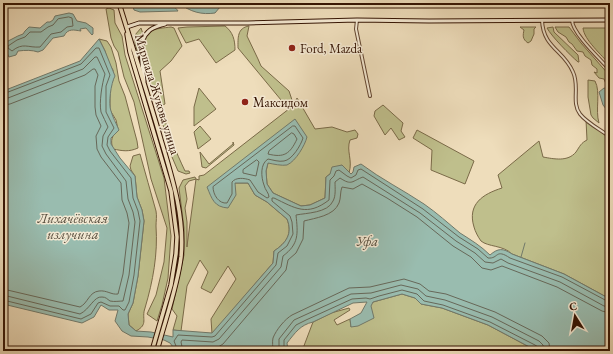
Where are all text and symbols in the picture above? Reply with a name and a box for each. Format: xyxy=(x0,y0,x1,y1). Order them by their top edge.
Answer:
street label: Маршала Жукова улица xyxy=(131,32,184,157)
place label: Ford, Mazda xyxy=(300,40,363,57)
marker: Ford, Mazda xyxy=(287,43,297,53)
place label: Максидом xyxy=(253,94,308,111)
marker: Максидом xyxy=(240,97,250,107)
water label: Лихачёвская излучина xyxy=(37,209,108,243)
water label: Уфа xyxy=(356,232,378,250)
north arrow xyxy=(555,296,595,336)
text: С xyxy=(568,299,578,314)

